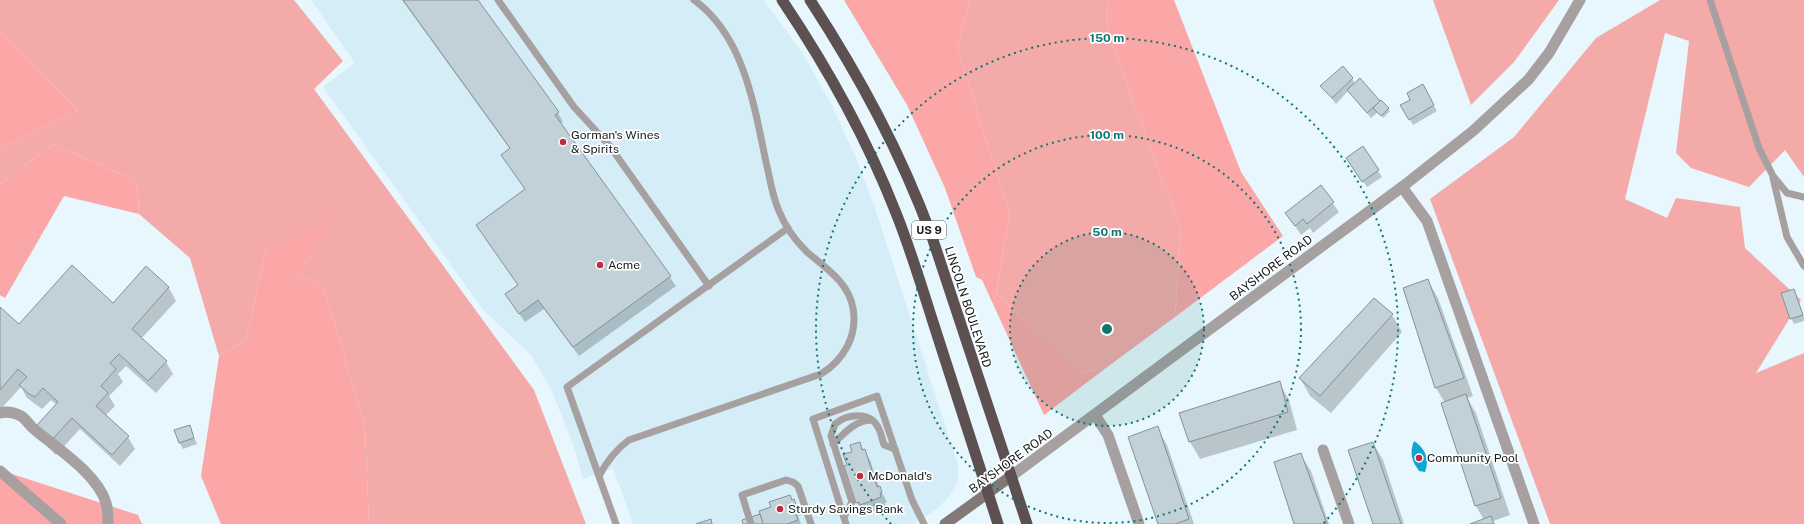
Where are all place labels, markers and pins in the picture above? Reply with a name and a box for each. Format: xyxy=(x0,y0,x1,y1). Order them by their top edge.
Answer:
place label: Gorman's Wines & Spirits xyxy=(571,128,660,156)
marker: Gorman's Wines & Spirits xyxy=(558,137,568,147)
place label: Acme xyxy=(608,258,640,272)
marker: Acme xyxy=(595,260,605,270)
centre of rings xyxy=(1100,322,1114,336)
place label: Community Pool xyxy=(1427,451,1519,465)
marker: Community Pool xyxy=(1414,453,1424,463)
place label: McDonald's xyxy=(868,469,932,483)
marker: McDonald's xyxy=(855,471,865,481)
place label: Sturdy Savings Bank xyxy=(788,502,904,516)
marker: Sturdy Savings Bank xyxy=(775,504,785,514)

